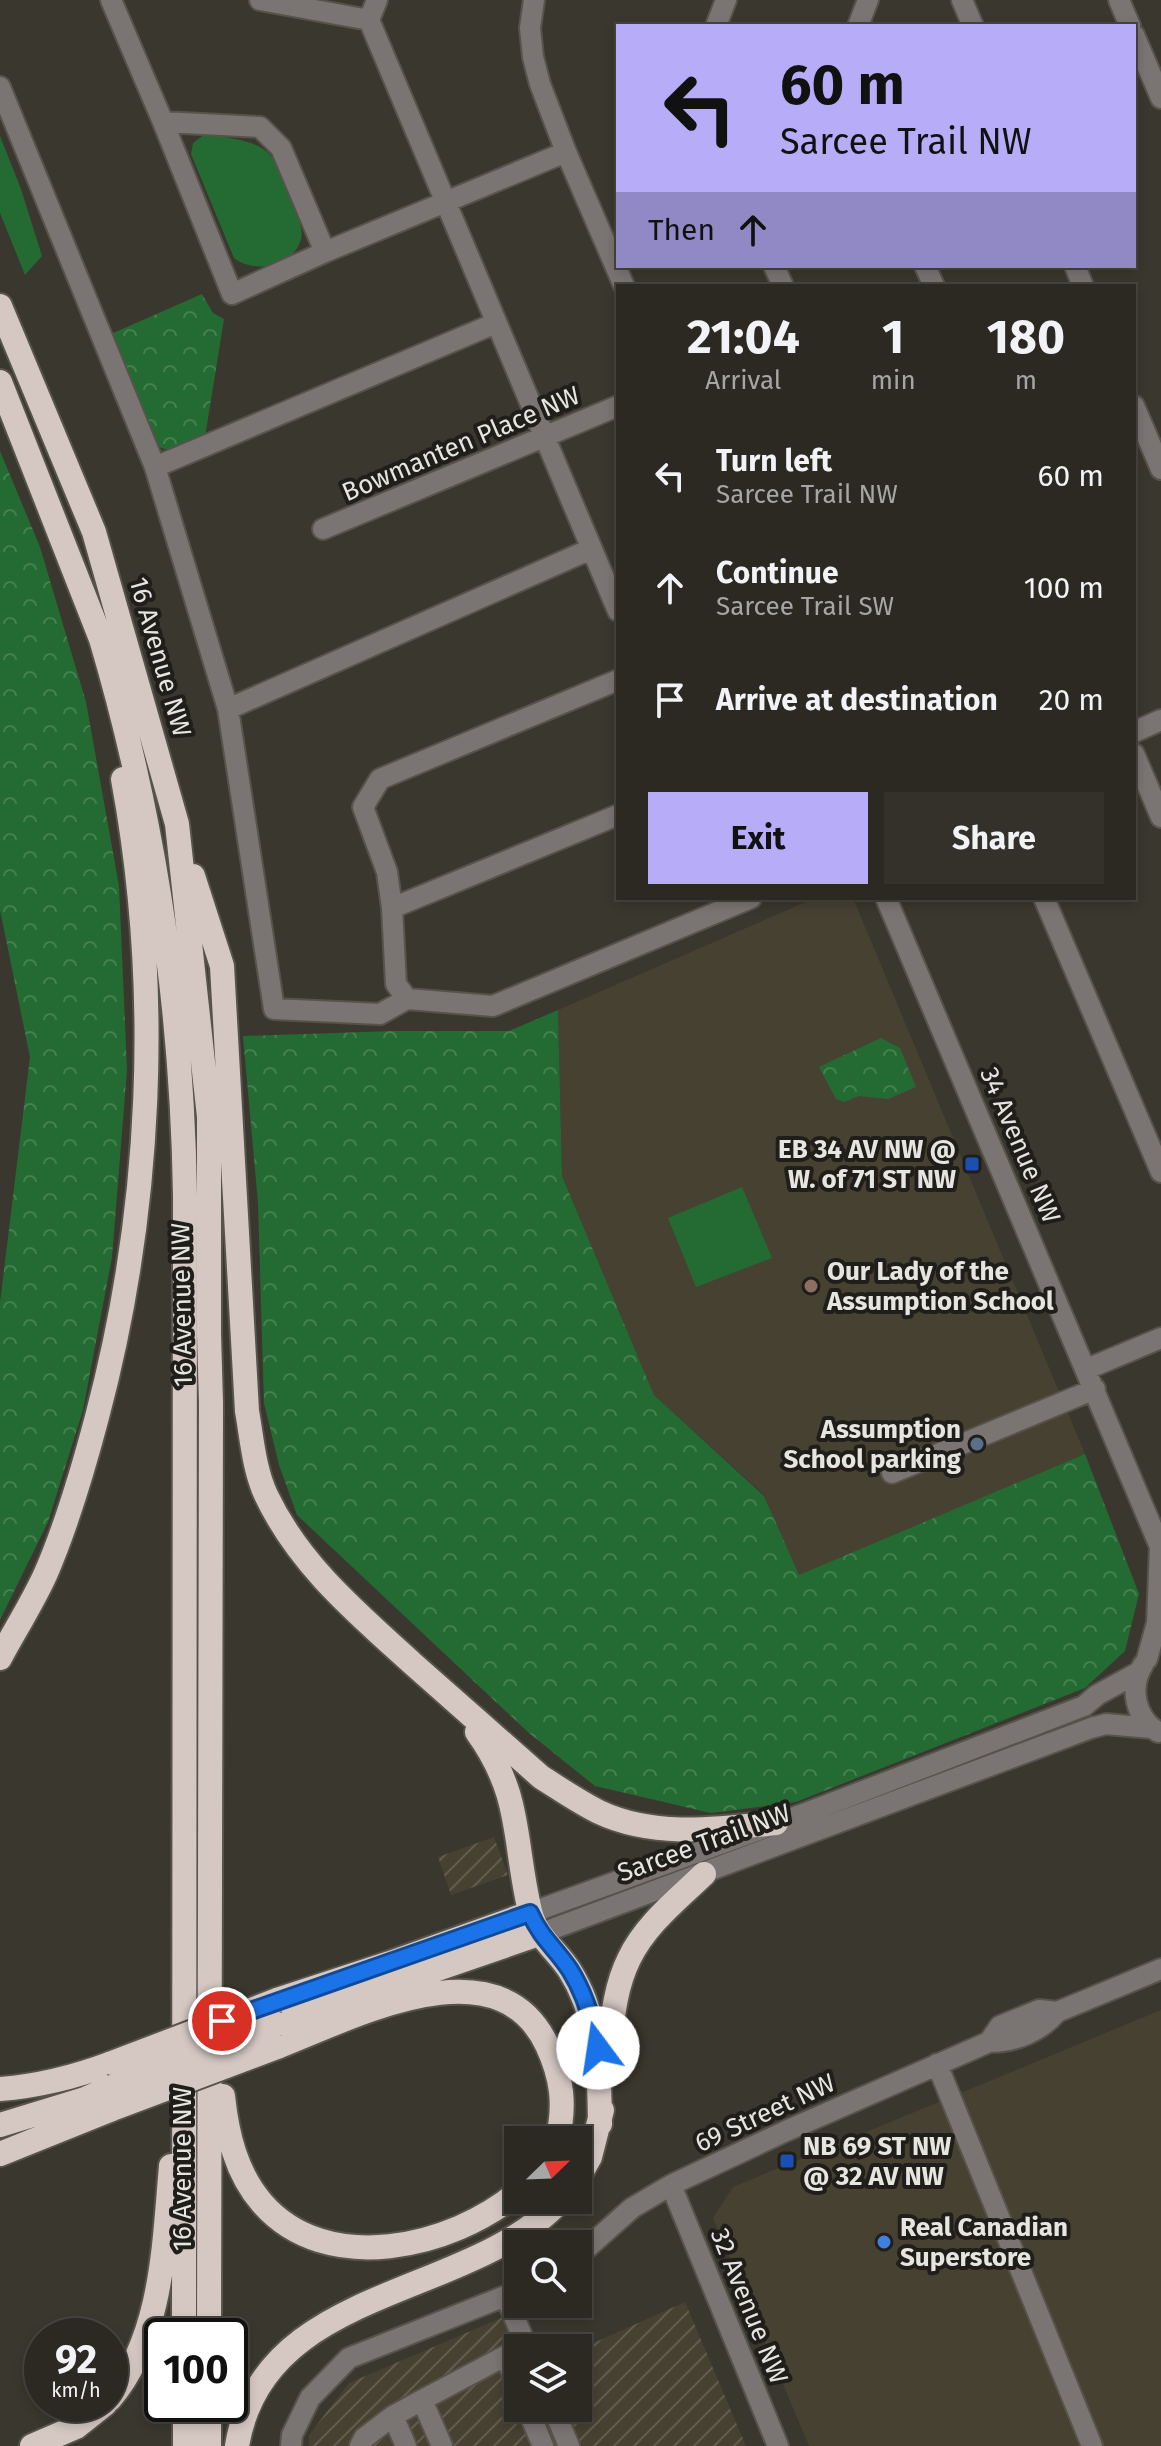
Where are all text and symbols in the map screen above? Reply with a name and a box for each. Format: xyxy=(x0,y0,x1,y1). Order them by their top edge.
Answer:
text: 60 m xyxy=(780,52,905,119)
icon: left xyxy=(648,56,752,160)
text: Sarcee Trail NW xyxy=(780,120,1032,164)
icon: ahead xyxy=(731,208,775,252)
text: Then xyxy=(648,212,715,248)
text: 21:04 xyxy=(687,308,800,366)
text: 1 xyxy=(882,308,904,366)
text: 180 xyxy=(987,308,1065,366)
text: Arrival xyxy=(705,365,782,396)
text: min xyxy=(871,365,916,396)
text: m xyxy=(1015,365,1037,396)
street label: Bowmanten Place NW xyxy=(337,380,585,508)
text: Turn left xyxy=(716,443,832,479)
icon: left xyxy=(648,454,692,498)
text: 60 m xyxy=(1038,458,1104,494)
text: Sarcee Trail NW xyxy=(716,479,898,510)
text: Continue xyxy=(716,555,839,591)
icon: ahead xyxy=(648,566,692,610)
text: 100 m xyxy=(1024,570,1104,606)
street label: 16 Avenue NW xyxy=(122,574,198,740)
text: Sarcee Trail SW xyxy=(716,591,894,622)
icon: arrive xyxy=(648,678,692,722)
text: Arrive at destination xyxy=(716,682,998,718)
text: 20 m xyxy=(1039,682,1104,718)
button: Exit xyxy=(648,792,868,884)
button: Share xyxy=(884,792,1104,884)
street label: 34 Avenue NW xyxy=(973,1063,1067,1227)
place label: EB 34 AV NW @ W. of 71 ST NW xyxy=(778,1134,956,1195)
marker: EB 34 AV NW @ W. of 71 ST NW xyxy=(963,1155,981,1173)
street label: 16 Avenue NW xyxy=(165,1223,199,1387)
place label: Our Lady of the Assumption School xyxy=(826,1256,1054,1317)
marker: Our Lady of the Assumption School xyxy=(802,1277,820,1295)
place label: Assumption School parking xyxy=(783,1414,962,1475)
marker: Assumption School parking xyxy=(968,1435,986,1453)
street label: Sarcee Trail NW xyxy=(613,1797,795,1889)
pin xyxy=(188,1987,256,2055)
icon: arrive xyxy=(200,1999,244,2043)
position arrow xyxy=(556,2006,640,2090)
street label: 69 Street NW xyxy=(690,2067,840,2159)
street label: 16 Avenue NW xyxy=(167,2087,198,2251)
north arrow xyxy=(504,2126,592,2214)
map controls xyxy=(504,2126,592,2422)
place label: NB 69 ST NW @ 32 AV NW xyxy=(803,2131,951,2192)
marker: NB 69 ST NW @ 32 AV NW xyxy=(778,2152,796,2170)
place label: Real Canadian Superstore xyxy=(900,2212,1068,2273)
street label: 32 Avenue NW xyxy=(704,2224,794,2388)
button: search xyxy=(504,2230,592,2318)
marker: Real Canadian Superstore xyxy=(875,2233,893,2251)
speed limit sign: 100 xyxy=(144,2318,248,2422)
button: layers xyxy=(504,2334,592,2422)
text: 92 xyxy=(55,2336,97,2384)
text: km/h xyxy=(51,2378,101,2402)

